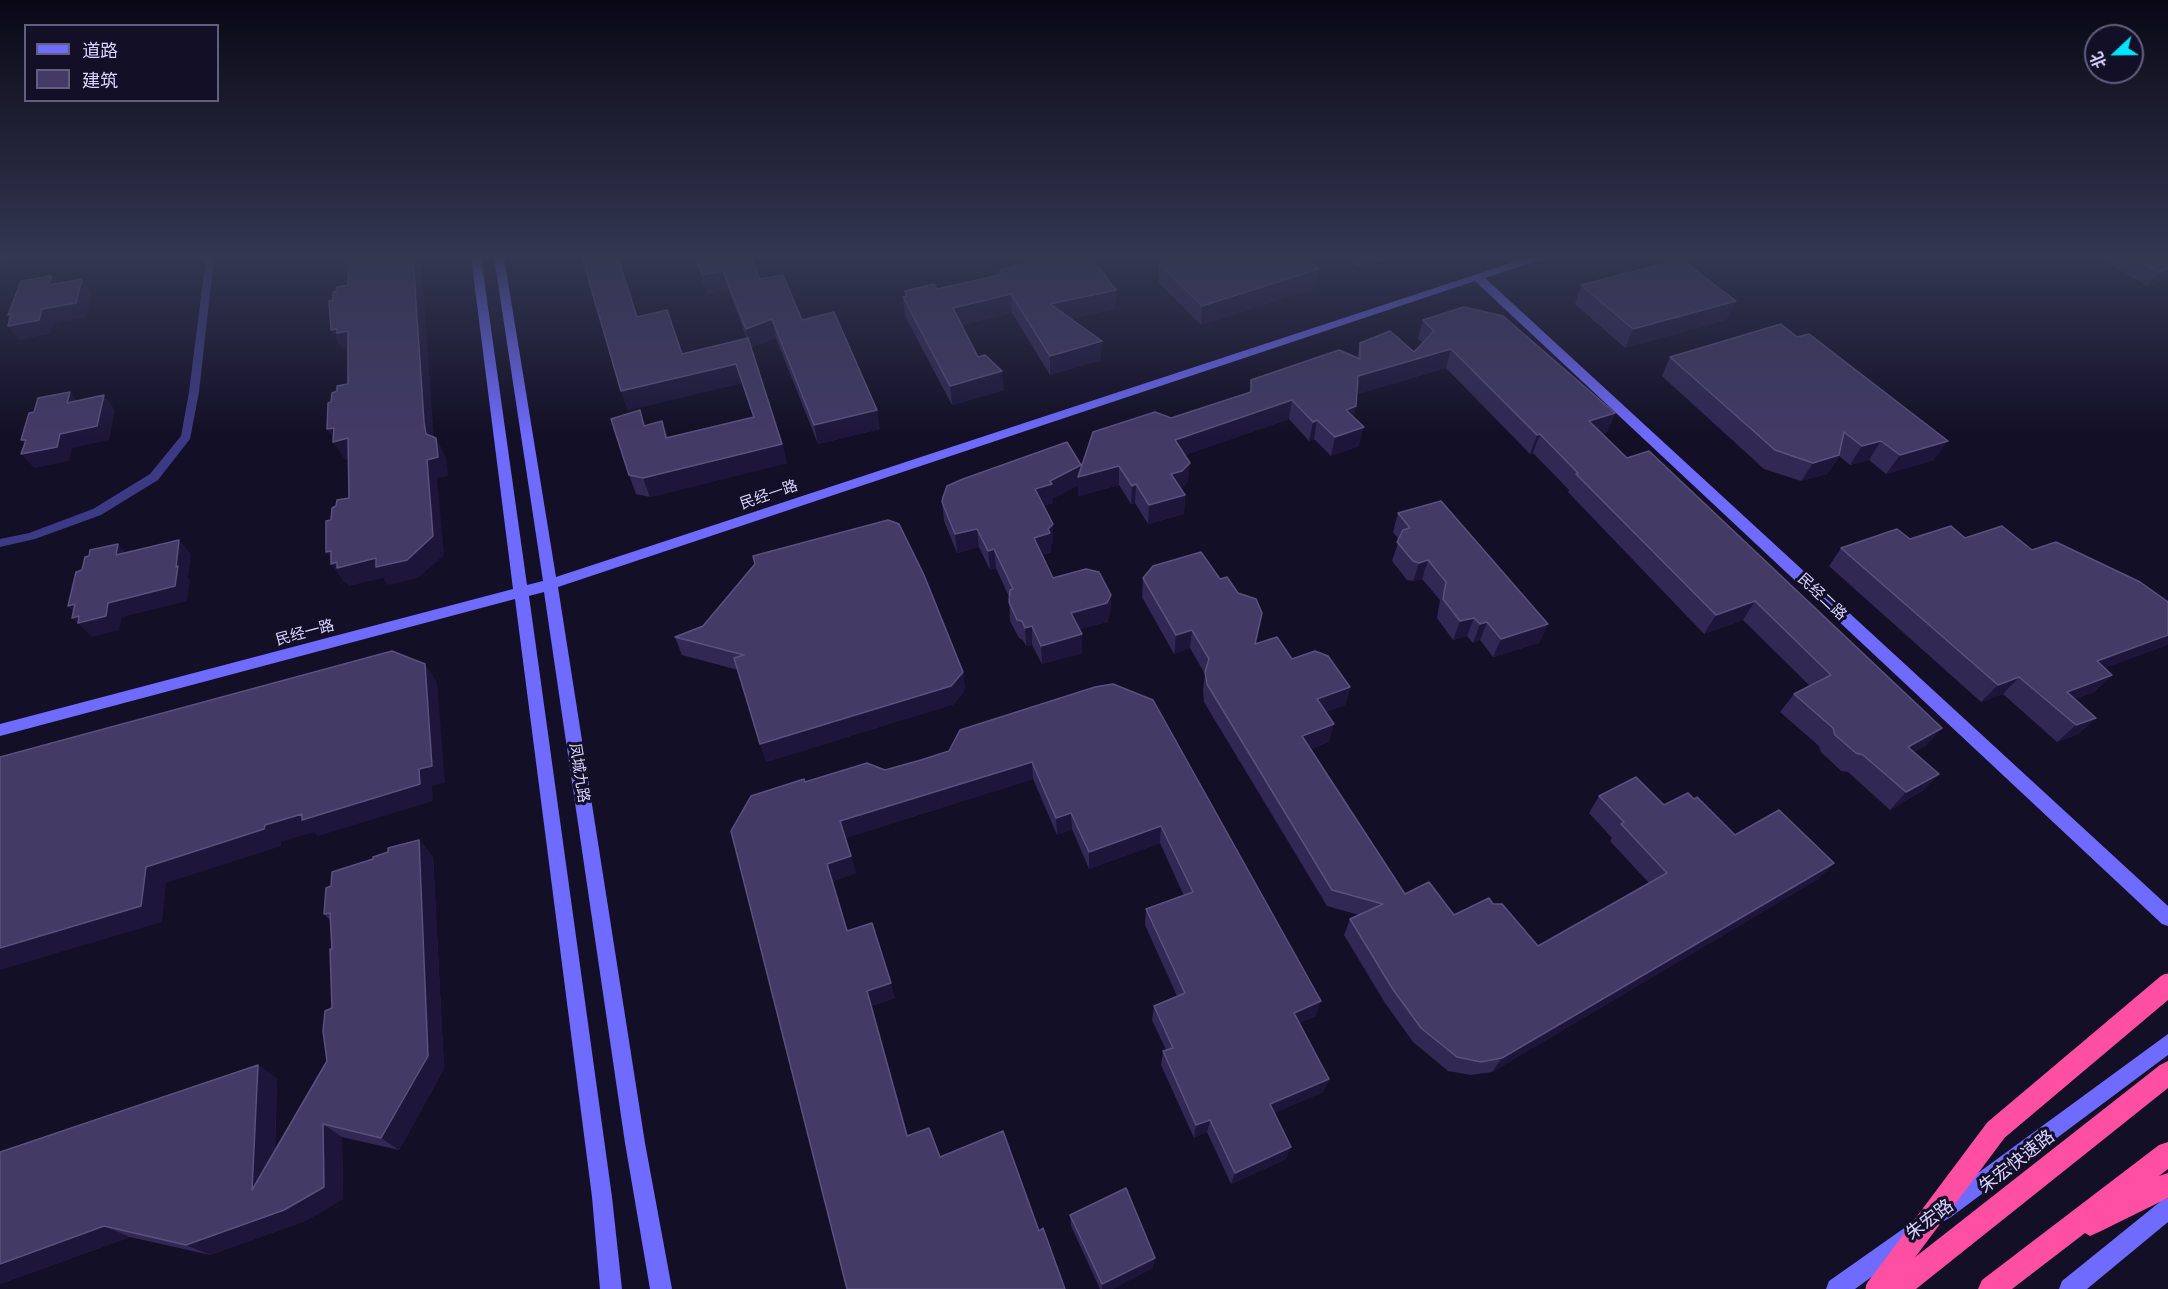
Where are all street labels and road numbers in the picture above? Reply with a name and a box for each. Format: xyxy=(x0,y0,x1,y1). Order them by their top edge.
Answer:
street label: 民经一路 xyxy=(738,477,800,513)
street label: 民经二路 xyxy=(1794,570,1850,624)
street label: 民经一路 xyxy=(274,617,336,649)
street label: 凤城九路 xyxy=(565,742,593,804)
street label: 朱宏快速路 xyxy=(1975,1126,2059,1198)
street label: 朱宏路 xyxy=(1902,1195,1958,1245)

